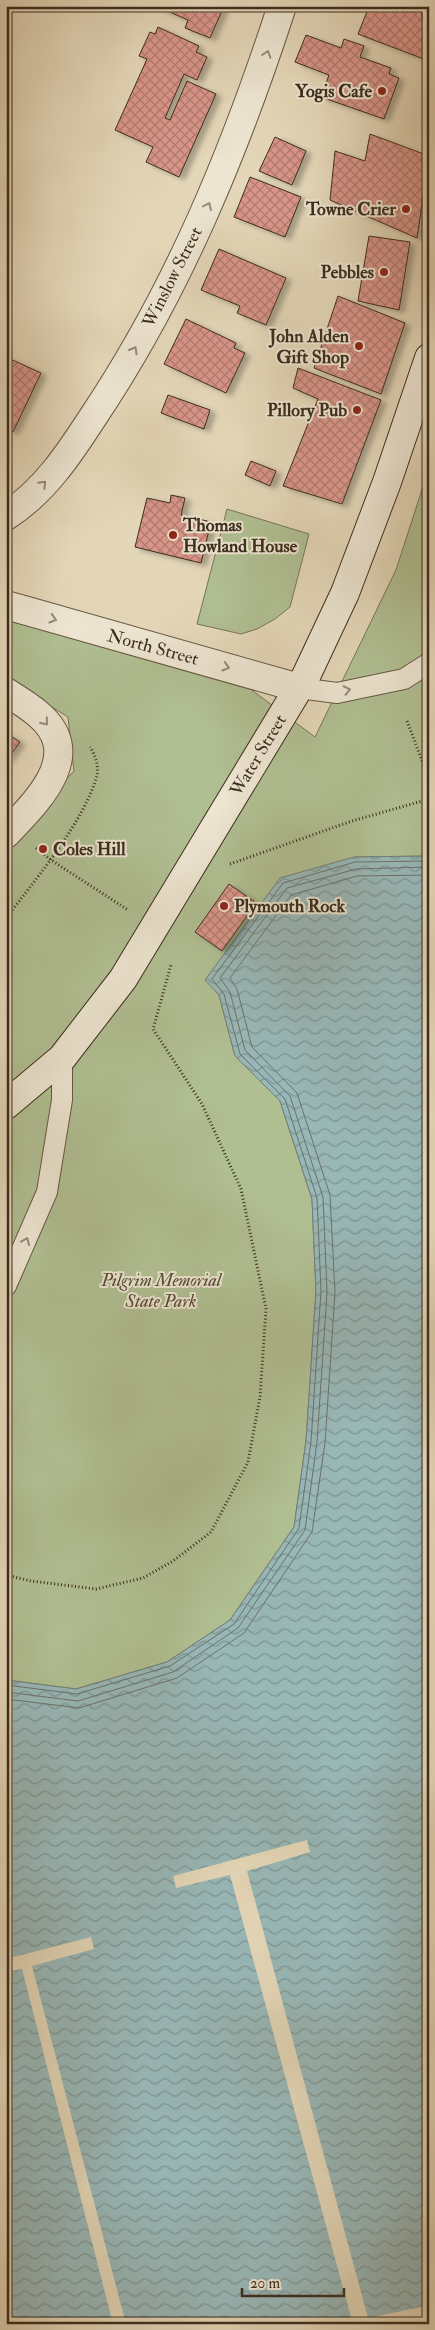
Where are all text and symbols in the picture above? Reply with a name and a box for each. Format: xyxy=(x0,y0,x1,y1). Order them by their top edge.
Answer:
one-way arrow xyxy=(261,50,271,59)
place label: Yogis Cafe xyxy=(294,80,372,103)
marker: Yogis Cafe xyxy=(376,85,388,97)
place label: Towne Crier xyxy=(305,198,396,221)
one-way arrow xyxy=(202,202,212,211)
marker: Towne Crier xyxy=(400,203,412,215)
street label: Winslow Street xyxy=(137,223,208,332)
place label: Pebbles xyxy=(321,261,374,284)
marker: Pebbles xyxy=(378,266,390,278)
place label: John Alden Gift Shop xyxy=(268,325,350,369)
marker: John Alden Gift Shop xyxy=(353,340,365,352)
one-way arrow xyxy=(128,347,138,356)
place label: Pillory Pub xyxy=(267,399,347,422)
marker: Pillory Pub xyxy=(351,404,363,416)
one-way arrow xyxy=(37,481,46,490)
place label: Thomas Howland House xyxy=(182,514,298,558)
marker: Thomas Howland House xyxy=(167,529,179,541)
one-way arrow xyxy=(48,614,57,624)
street label: North Street xyxy=(105,624,201,671)
one-way arrow xyxy=(222,662,230,672)
one-way arrow xyxy=(343,686,352,696)
street label: Water Street xyxy=(225,710,292,801)
one-way arrow xyxy=(39,716,48,725)
place label: Coles Hill xyxy=(53,838,126,861)
marker: Coles Hill xyxy=(37,843,49,855)
place label: Plymouth Rock xyxy=(234,895,345,918)
marker: Plymouth Rock xyxy=(218,900,230,912)
one-way arrow xyxy=(19,1237,30,1246)
park label: Pilgrim Memorial State Park xyxy=(100,1269,223,1313)
scale bar xyxy=(242,2265,345,2297)
text: 20 m xyxy=(250,2274,280,2293)

